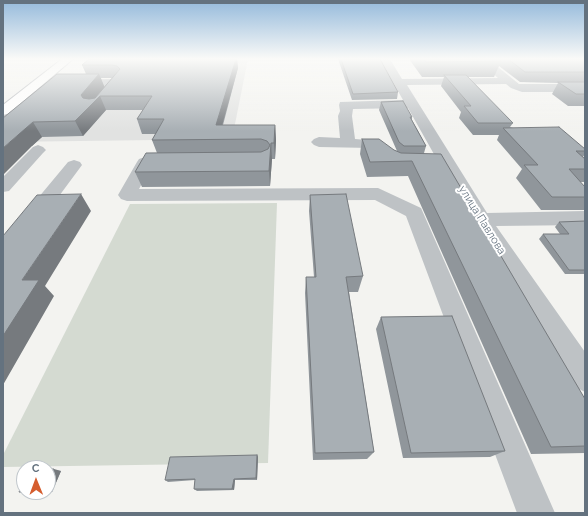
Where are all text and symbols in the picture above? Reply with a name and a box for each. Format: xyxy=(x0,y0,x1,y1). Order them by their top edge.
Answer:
street label: улица Павлова xyxy=(456,183,508,257)
north arrow xyxy=(16,460,56,500)
text: С xyxy=(32,462,40,475)

